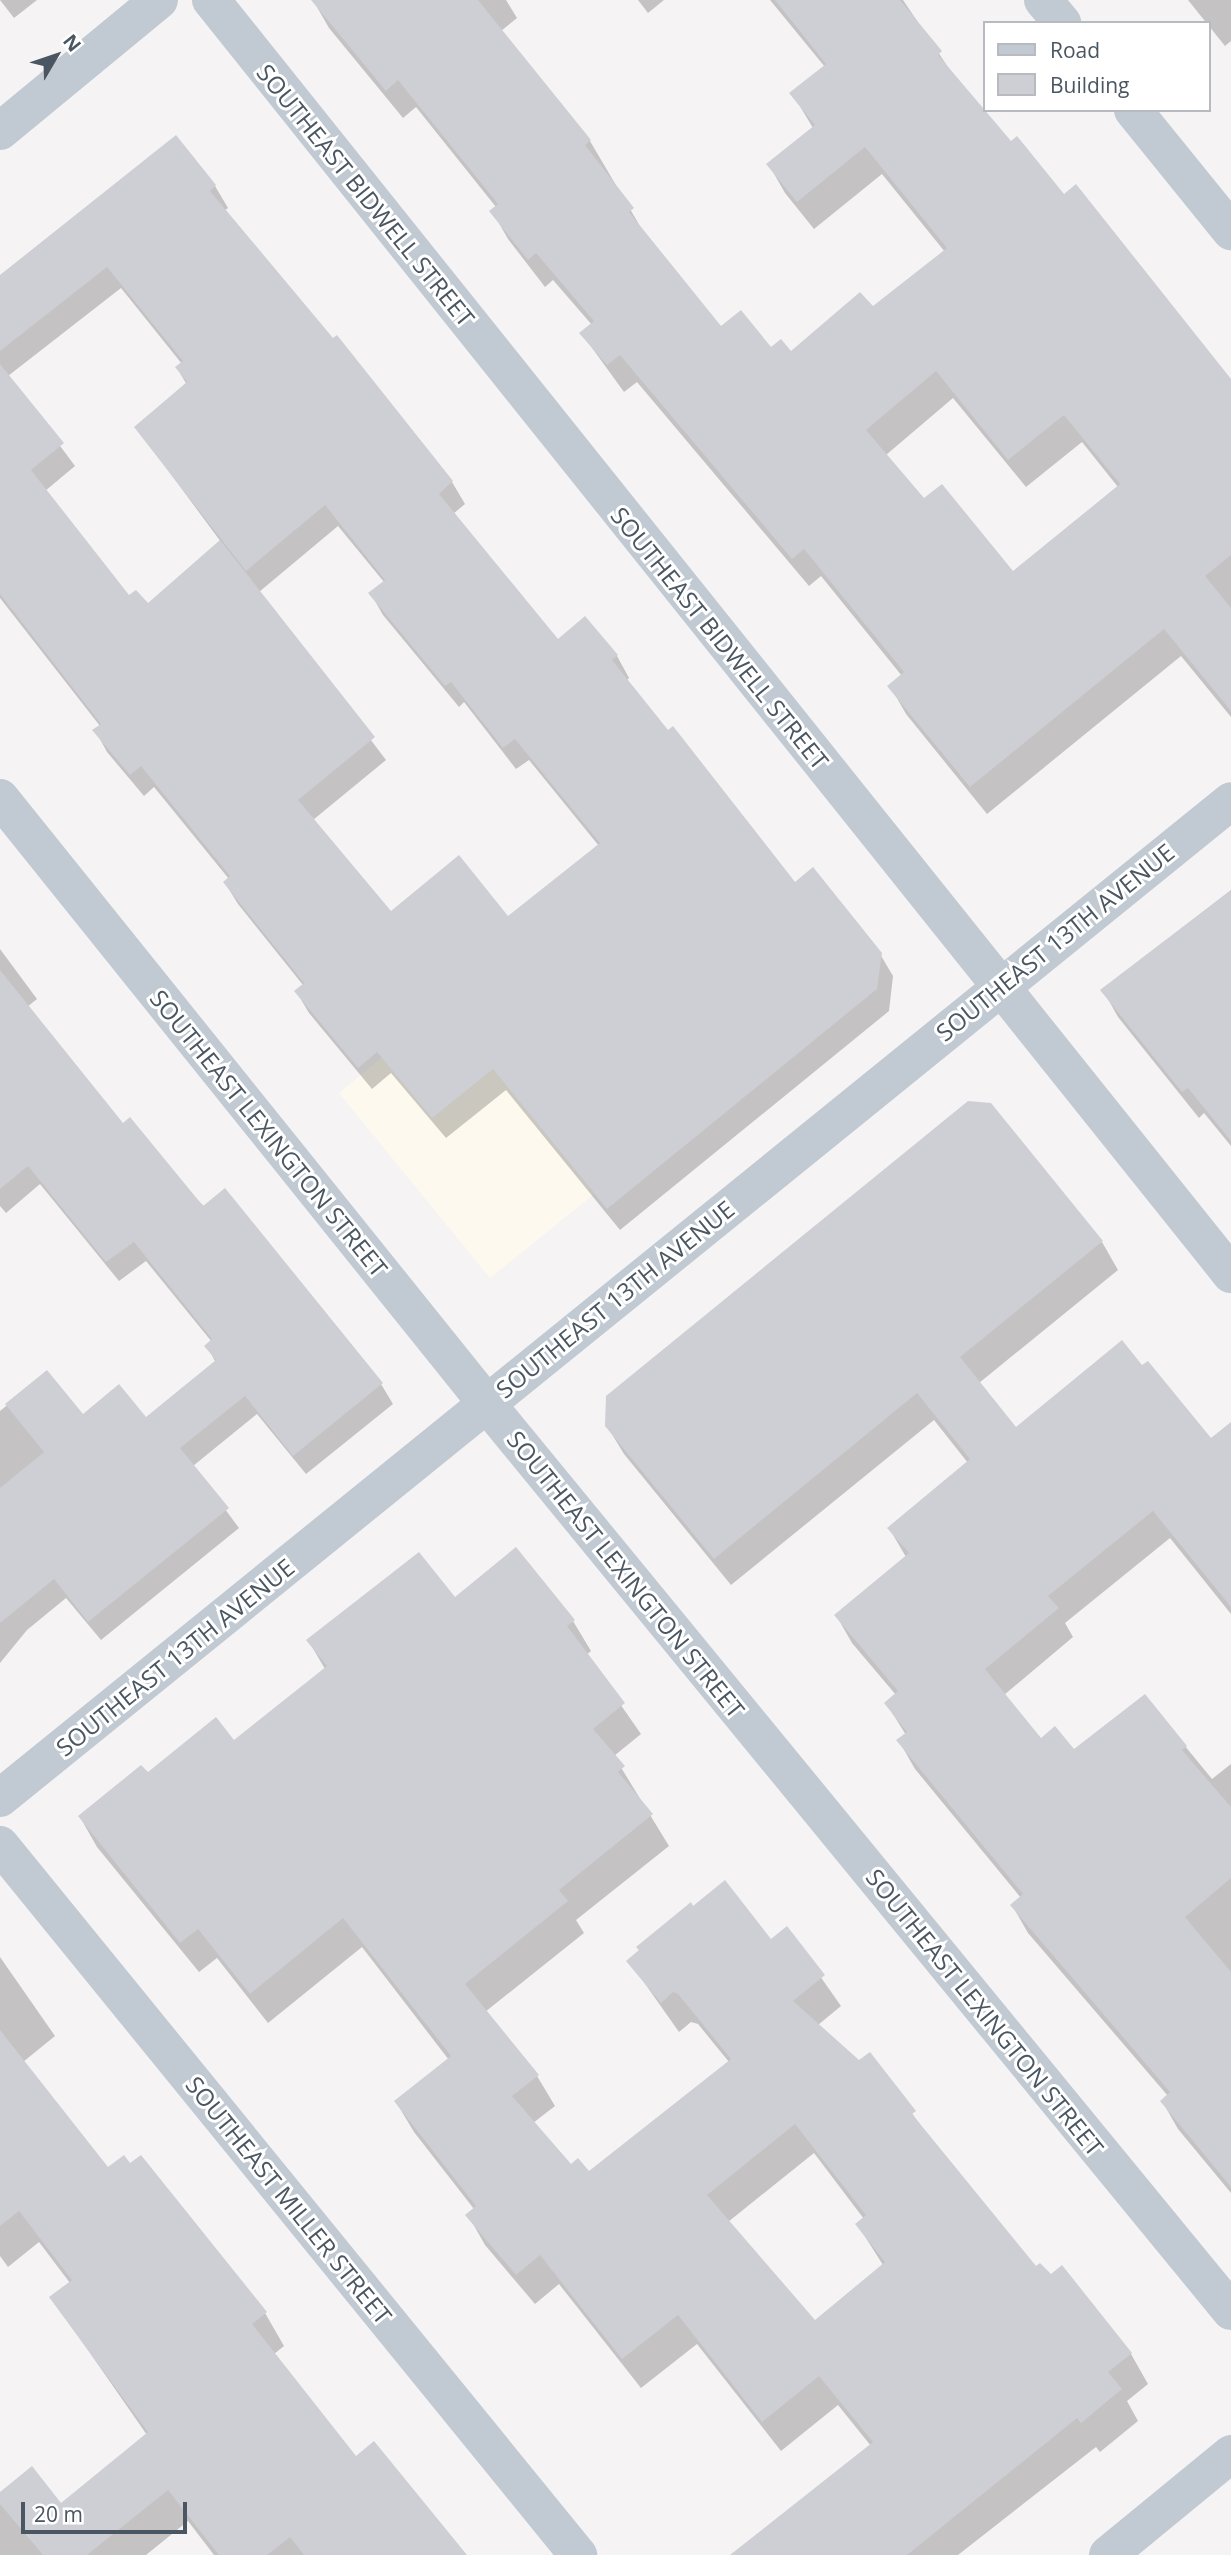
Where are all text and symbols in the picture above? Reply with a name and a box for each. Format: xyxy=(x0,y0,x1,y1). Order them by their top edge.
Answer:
north arrow xyxy=(21,21,91,91)
legend xyxy=(982,21,1210,112)
text: N xyxy=(57,29,87,57)
text: Road xyxy=(1050,36,1100,64)
street label: SOUTHEAST BIDWELL STREET xyxy=(251,58,481,332)
text: Building xyxy=(1050,71,1129,99)
street label: SOUTHEAST BIDWELL STREET xyxy=(605,501,835,775)
street label: SOUTHEAST 13TH AVENUE xyxy=(930,837,1180,1047)
street label: SOUTHEAST LEXINGTON STREET xyxy=(144,984,394,1282)
street label: SOUTHEAST 13TH AVENUE xyxy=(490,1194,740,1404)
street label: SOUTHEAST LEXINGTON STREET xyxy=(501,1425,751,1723)
street label: SOUTHEAST 13TH AVENUE xyxy=(50,1552,300,1762)
street label: SOUTHEAST LEXINGTON STREET xyxy=(860,1863,1110,2161)
street label: SOUTHEAST MILLER STREET xyxy=(180,2070,398,2330)
scale bar xyxy=(24,2488,191,2532)
text: 20 m xyxy=(34,2500,83,2528)

